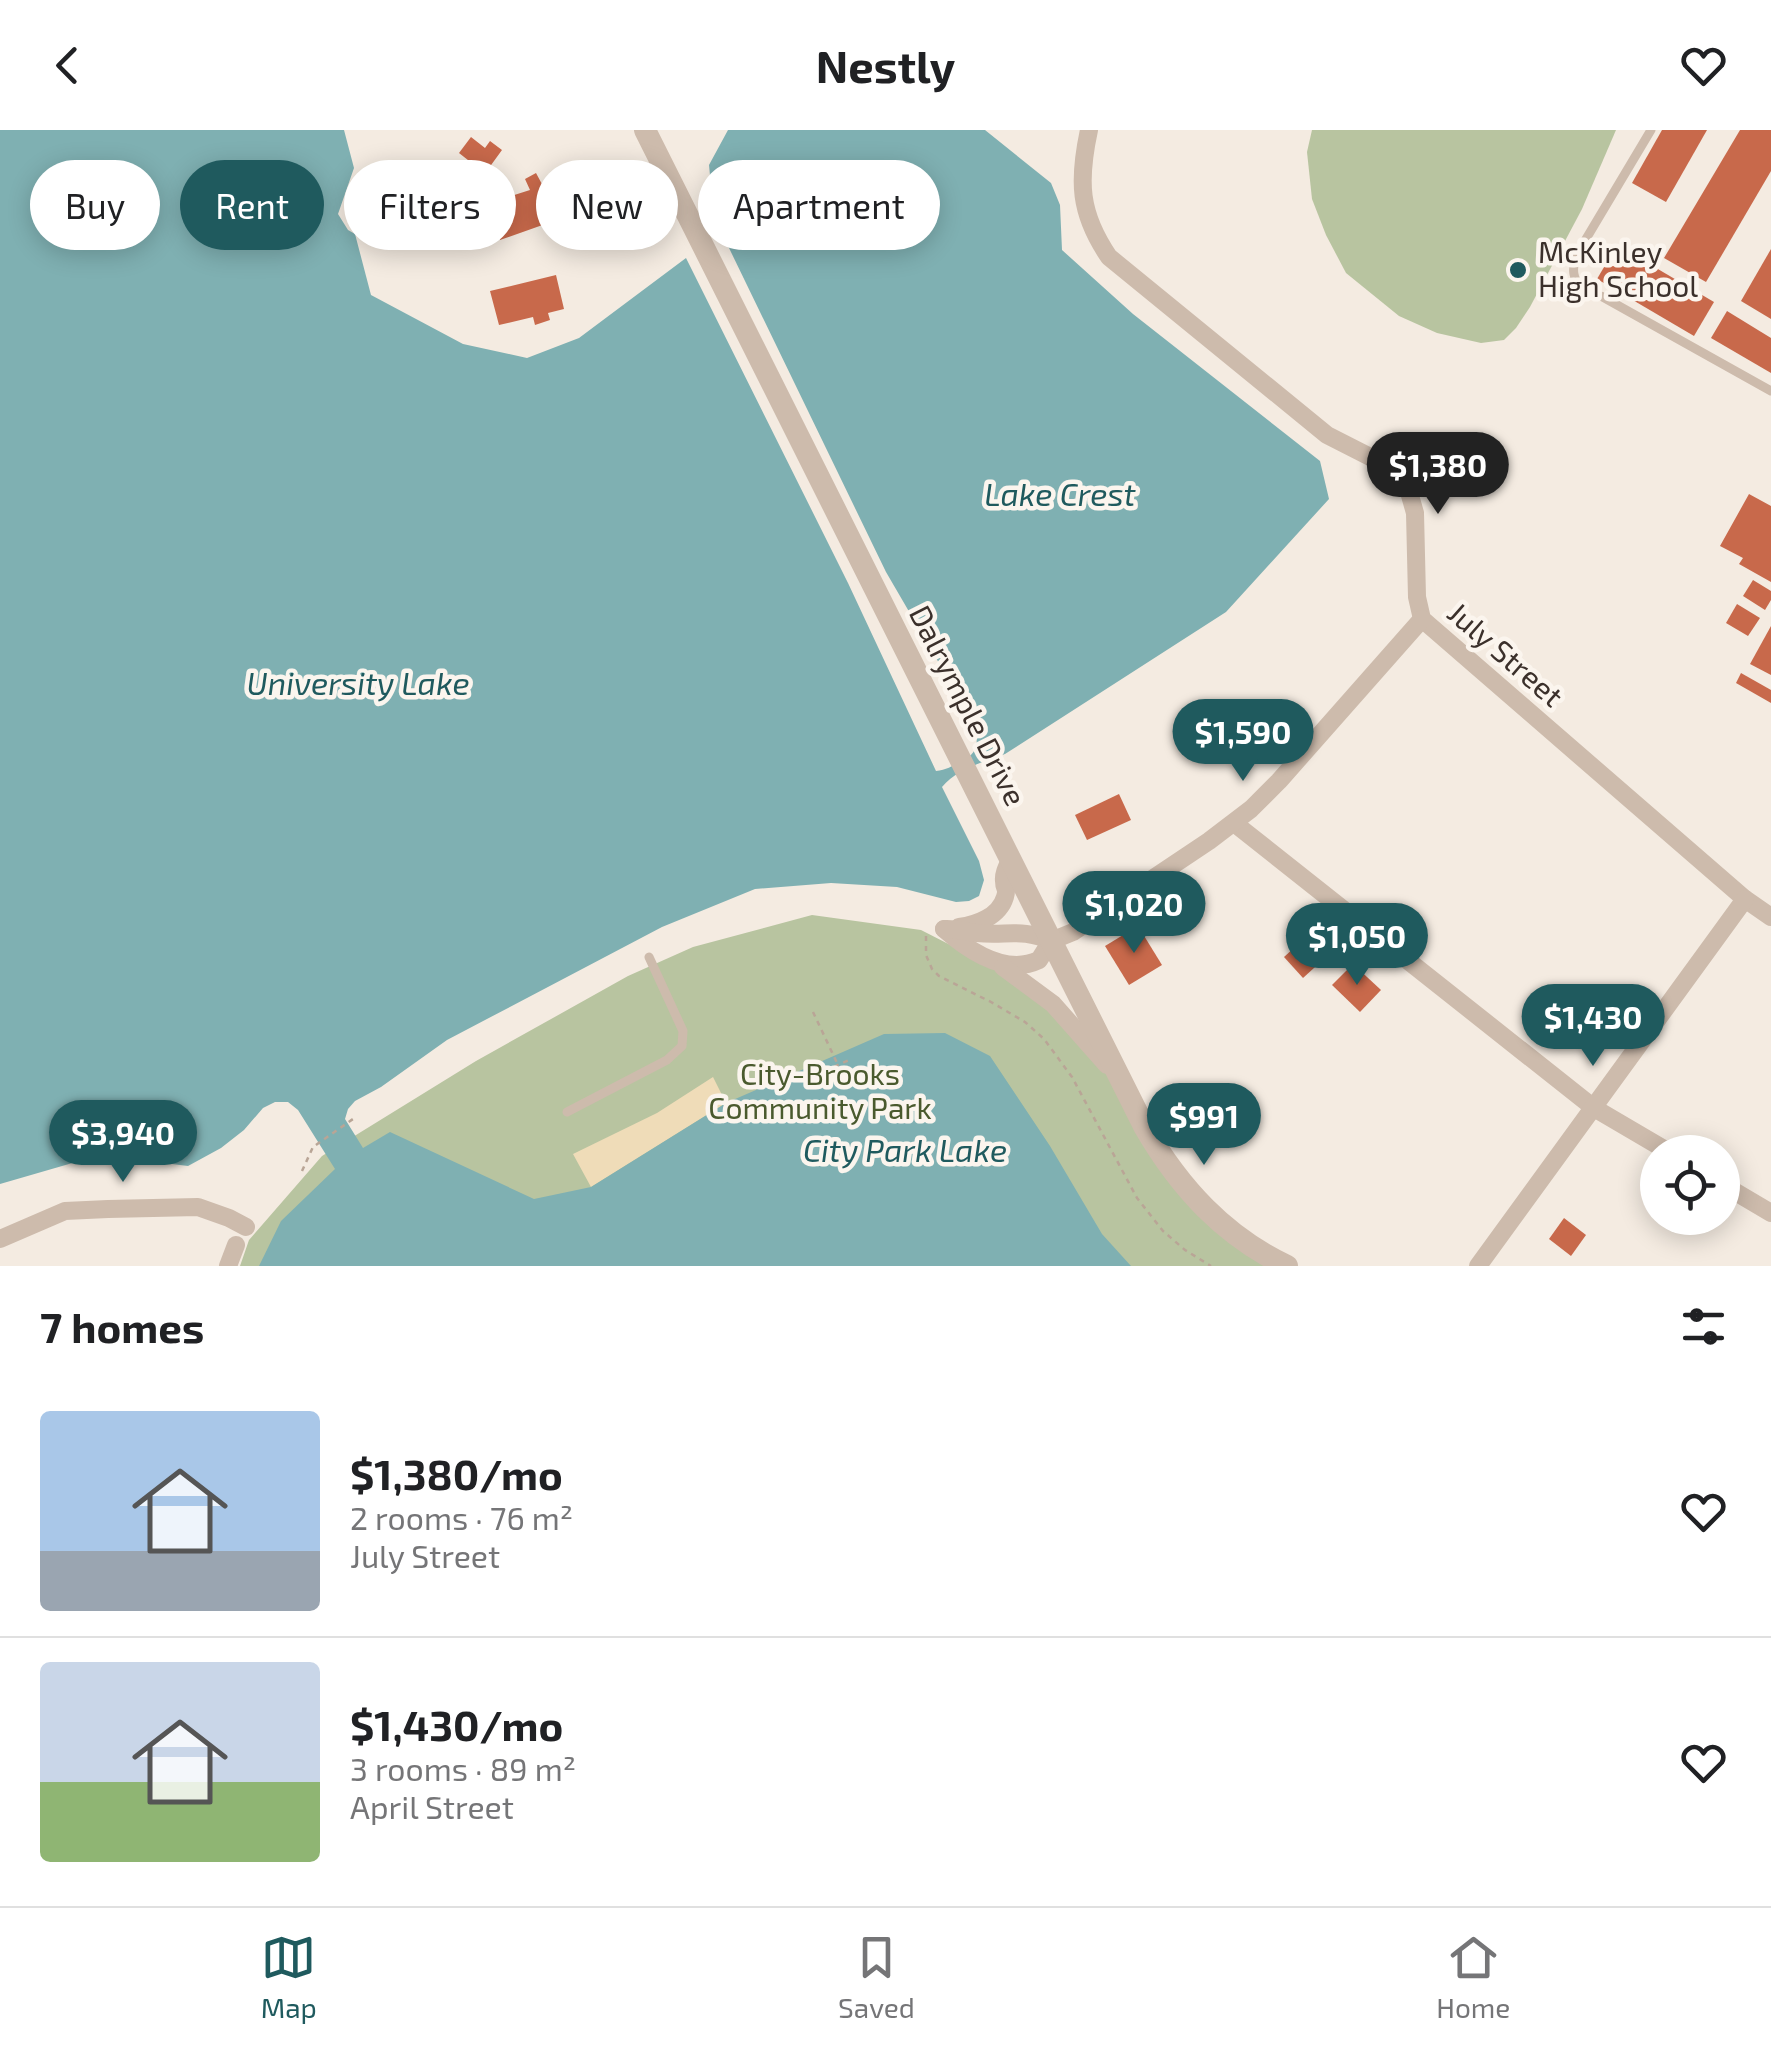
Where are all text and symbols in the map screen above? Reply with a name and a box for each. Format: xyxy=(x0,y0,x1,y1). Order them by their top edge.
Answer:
icon: back xyxy=(40,38,95,93)
text: Nestly xyxy=(816,38,955,92)
icon: heart xyxy=(1676,38,1731,93)
chip: Buy xyxy=(30,160,160,250)
chip: Rent xyxy=(180,160,324,250)
chip: Filters xyxy=(344,160,516,250)
chip: New xyxy=(536,160,678,250)
chip: Apartment xyxy=(698,160,940,250)
place label: McKinley High School xyxy=(1538,233,1698,303)
marker: McKinley High School xyxy=(1507,259,1529,281)
pin: $1,380 xyxy=(1357,432,1519,517)
text: $1,380 xyxy=(1389,445,1487,483)
water label: Lake Crest xyxy=(984,474,1137,512)
street label: July Street xyxy=(1441,594,1571,713)
street label: Dalrymple Drive xyxy=(903,599,1035,811)
water label: University Lake xyxy=(246,663,470,702)
pin: $1,590 xyxy=(1162,699,1324,784)
text: $1,590 xyxy=(1195,712,1291,750)
pin: $1,020 xyxy=(1053,871,1215,956)
text: $1,020 xyxy=(1084,884,1184,922)
pin: $1,050 xyxy=(1276,903,1438,988)
text: $1,050 xyxy=(1308,916,1406,954)
pin: $1,430 xyxy=(1512,984,1674,1069)
text: $1,430 xyxy=(1544,997,1642,1035)
park label: City-Brooks Community Park xyxy=(708,1055,932,1125)
pin: $991 xyxy=(1145,1083,1263,1168)
text: $991 xyxy=(1169,1096,1239,1134)
pin: $3,940 xyxy=(42,1100,204,1185)
text: $3,940 xyxy=(71,1113,175,1151)
water label: City Park Lake xyxy=(803,1130,1007,1169)
map controls xyxy=(1640,1135,1740,1235)
button: locate xyxy=(1640,1135,1740,1235)
icon: filters xyxy=(1676,1299,1731,1354)
text: 7 homes xyxy=(40,1301,204,1351)
text: $1,380/mo xyxy=(350,1448,563,1498)
icon: home xyxy=(120,1451,240,1571)
icon: heart xyxy=(1676,1484,1731,1539)
text: 2 rooms · 76 m² xyxy=(350,1498,573,1536)
text: July Street xyxy=(350,1536,500,1574)
text: $1,430/mo xyxy=(350,1699,563,1749)
icon: home xyxy=(120,1702,240,1822)
icon: heart xyxy=(1676,1735,1731,1790)
text: 3 rooms · 89 m² xyxy=(350,1749,576,1787)
text: April Street xyxy=(350,1787,514,1825)
tab: Map xyxy=(261,1930,317,2024)
tab: Saved xyxy=(838,1930,915,2024)
tab: Home xyxy=(1436,1930,1510,2024)

